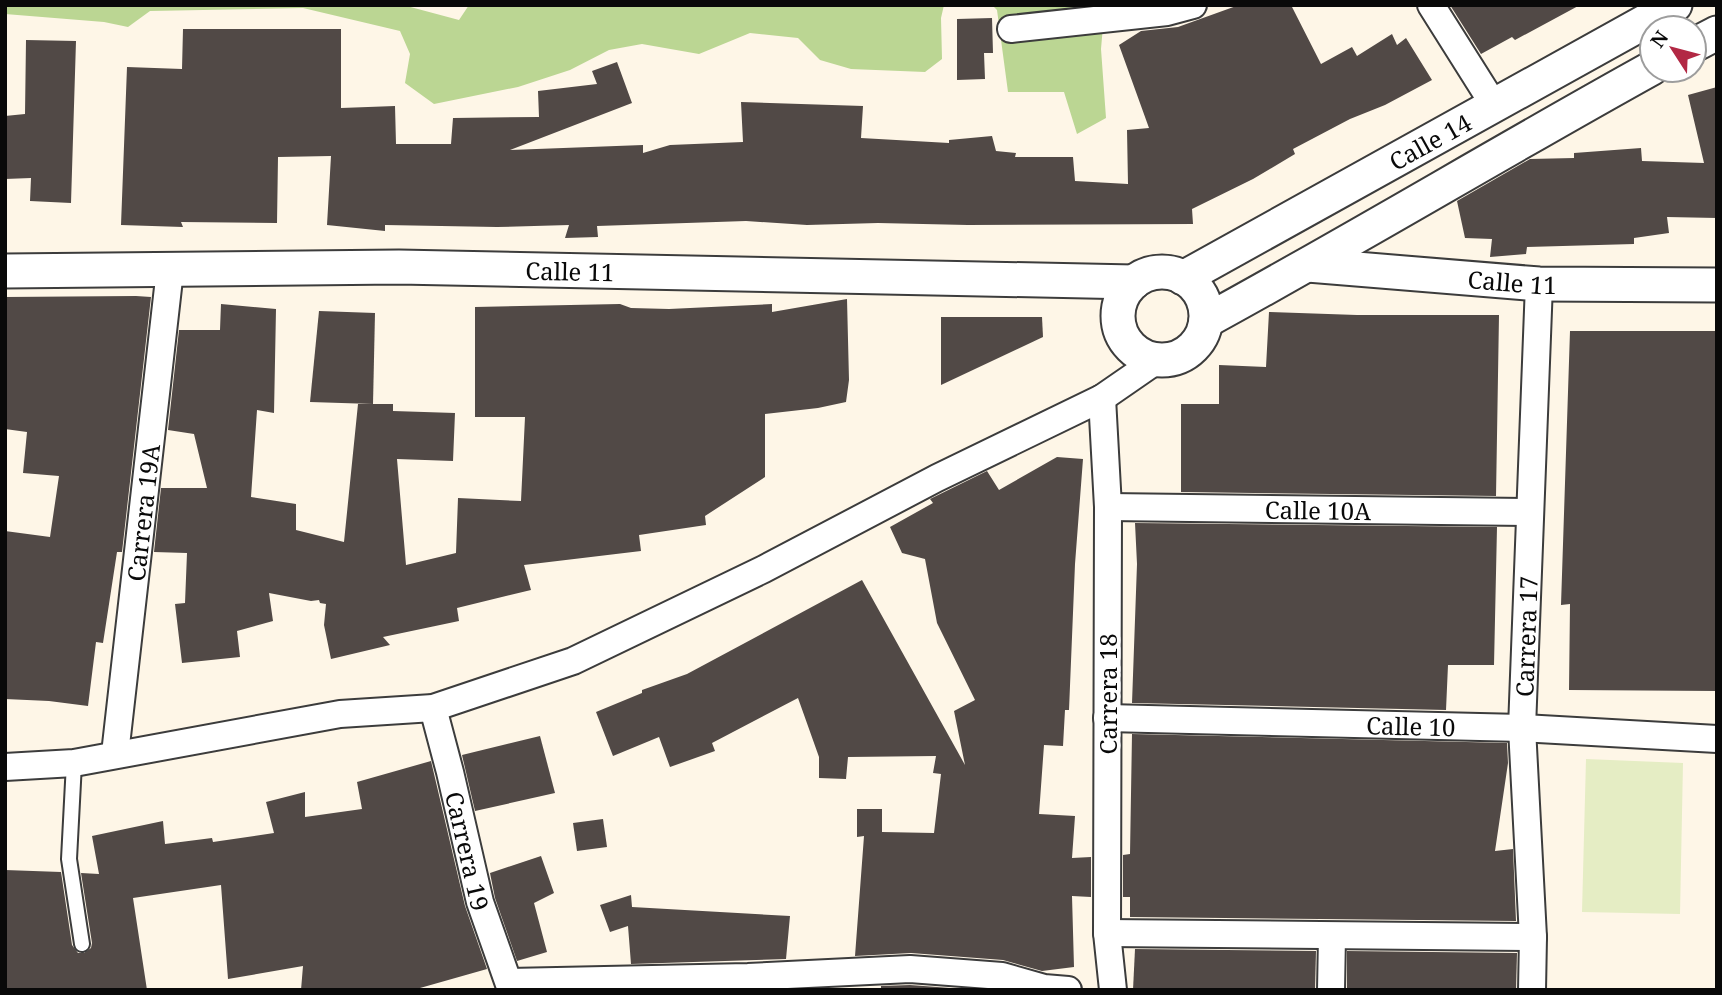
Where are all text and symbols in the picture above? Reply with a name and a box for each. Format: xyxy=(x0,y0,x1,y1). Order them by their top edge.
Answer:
north arrow xyxy=(1638,14,1708,84)
text: N xyxy=(1644,25,1674,53)
street label: Calle 14 xyxy=(1383,105,1477,177)
street label: Calle 11 xyxy=(525,253,615,288)
street label: Calle 11 xyxy=(1467,262,1557,301)
street label: Carrera 19A xyxy=(118,442,167,583)
street label: Calle 10A xyxy=(1265,492,1371,527)
street label: Carrera 17 xyxy=(1507,575,1544,698)
street label: Carrera 18 xyxy=(1091,633,1124,755)
street label: Calle 10 xyxy=(1366,708,1456,743)
street label: Carrera 19 xyxy=(438,788,498,915)

